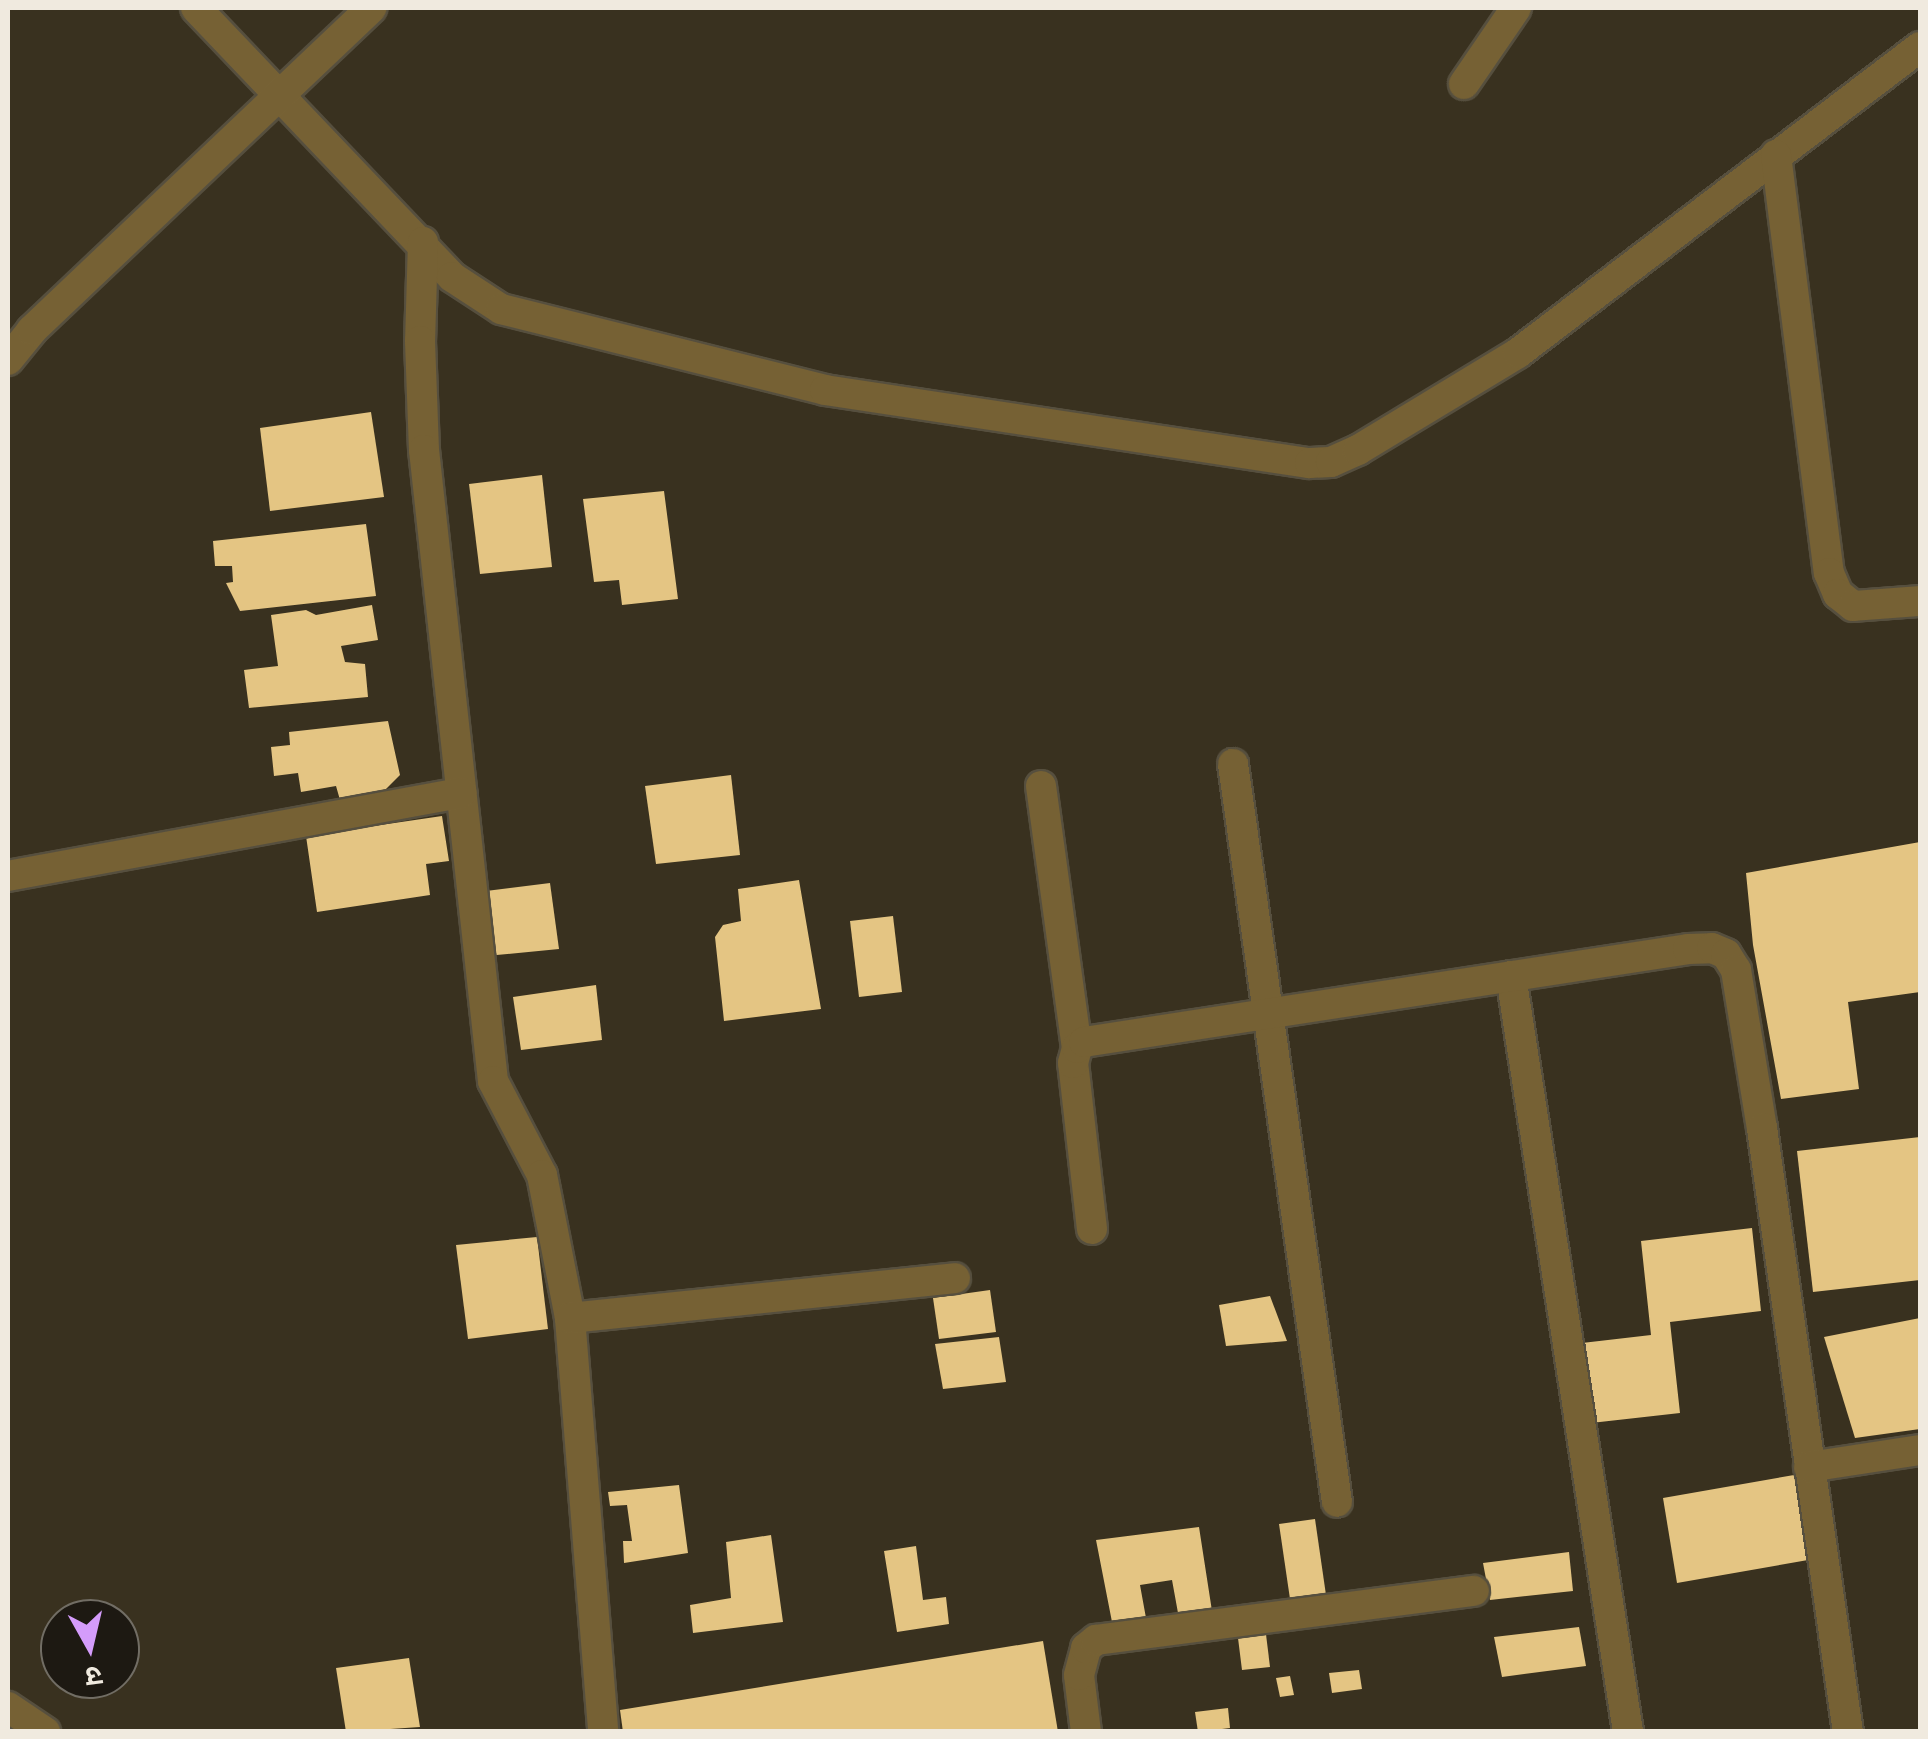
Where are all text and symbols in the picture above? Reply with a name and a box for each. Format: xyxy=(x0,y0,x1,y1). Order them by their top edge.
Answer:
north arrow xyxy=(40,1599,140,1699)
text: उ xyxy=(83,1658,105,1696)

